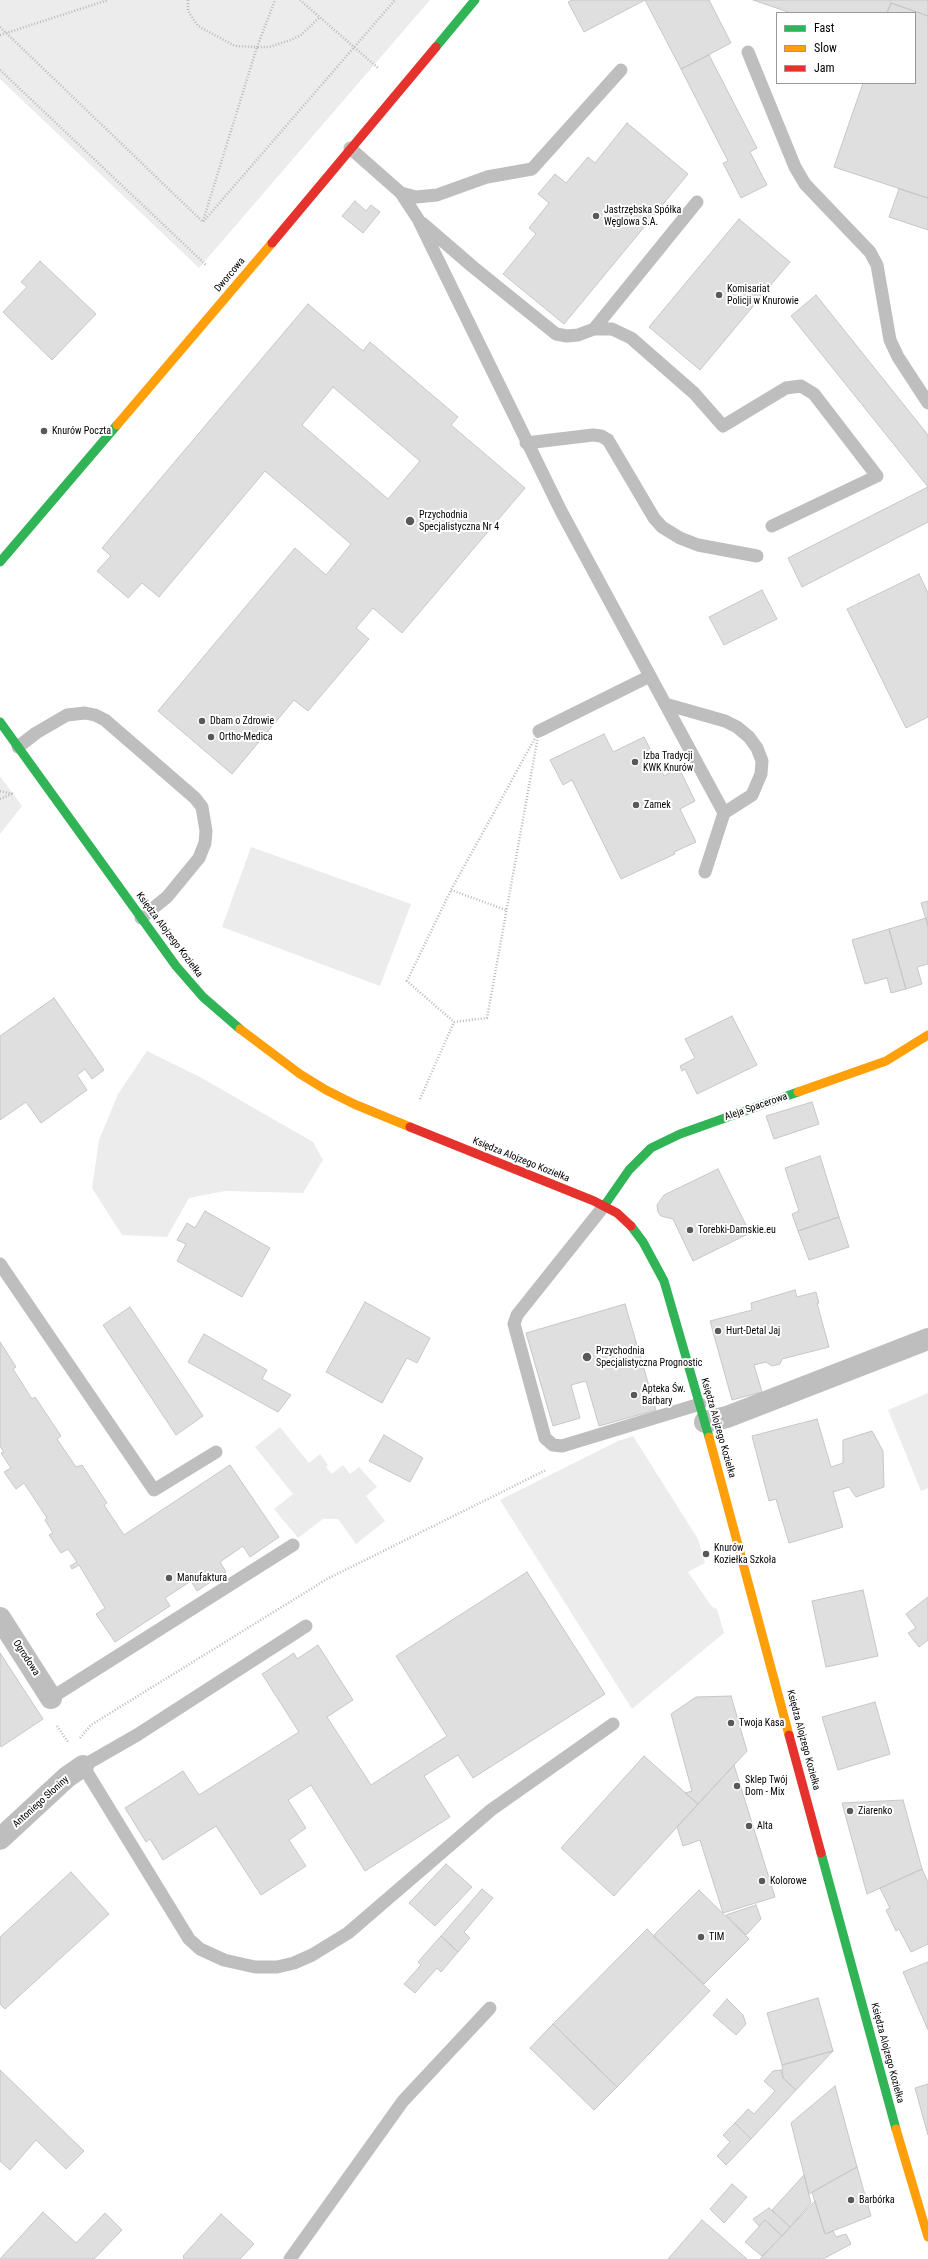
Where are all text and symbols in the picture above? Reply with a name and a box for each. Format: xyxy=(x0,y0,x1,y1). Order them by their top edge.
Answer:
legend xyxy=(776,12,916,84)
text: Fast xyxy=(814,21,834,35)
text: Slow xyxy=(814,41,837,55)
text: Jam xyxy=(814,61,835,75)
place label: Jastrzębska Spółka Węglowa S.A. xyxy=(604,204,681,228)
marker: Jastrzębska Spółka Węglowa S.A. xyxy=(591,211,601,221)
street label: Dworcowa xyxy=(212,255,248,295)
place label: Komisariat Policji w Knurowie xyxy=(727,283,799,306)
marker: Komisariat Policji w Knurowie xyxy=(714,290,724,300)
place label: Knurów Poczta xyxy=(52,425,111,437)
marker: Knurów Poczta xyxy=(39,426,49,436)
place label: Przychodnia Specjalistyczna Nr 4 xyxy=(419,509,499,532)
marker: Przychodnia Specjalistyczna Nr 4 xyxy=(404,515,416,527)
place label: Dbam o Zdrowie xyxy=(210,715,274,727)
marker: Dbam o Zdrowie xyxy=(197,716,207,726)
place label: Ortho-Medica xyxy=(219,731,272,743)
marker: Ortho-Medica xyxy=(206,732,216,742)
place label: Izba Tradycji KWK Knurów xyxy=(643,750,693,774)
marker: Izba Tradycji KWK Knurów xyxy=(630,757,640,767)
place label: Zamek xyxy=(644,799,671,811)
marker: Zamek xyxy=(631,800,641,810)
street label: Księdza Alojzego Koziełka xyxy=(133,890,205,980)
street label: Aleja Spacerowa xyxy=(723,1091,789,1123)
street label: Księdza Alojzego Koziełka xyxy=(471,1135,571,1185)
place label: Torebki-Damskie.eu xyxy=(698,1224,776,1236)
marker: Torebki-Damskie.eu xyxy=(685,1225,695,1235)
place label: Hurt-Detal Jaj xyxy=(726,1325,780,1337)
marker: Hurt-Detal Jaj xyxy=(713,1326,723,1336)
place label: Przychodnia Specjalistyczna Prognostic xyxy=(596,1345,702,1368)
marker: Przychodnia Specjalistyczna Prognostic xyxy=(581,1351,593,1363)
street label: Księdza Alojzego Koziełka xyxy=(698,1377,738,1479)
place label: Apteka Św. Barbary xyxy=(642,1383,686,1406)
marker: Apteka Św. Barbary xyxy=(629,1390,639,1400)
place label: Knurów Koziełka Szkoła xyxy=(714,1542,776,1566)
marker: Knurów Koziełka Szkoła xyxy=(701,1549,711,1559)
place label: Manufaktura xyxy=(177,1572,227,1584)
marker: Manufaktura xyxy=(164,1573,174,1583)
street label: Ogrodowa xyxy=(10,1638,42,1678)
street label: Księdza Alojzego Koziełka xyxy=(784,1688,822,1792)
place label: Twoja Kasa xyxy=(739,1717,784,1729)
marker: Twoja Kasa xyxy=(726,1718,736,1728)
street label: Antoniego Słoniny xyxy=(10,1774,72,1830)
place label: Sklep Twój Dom - Mix xyxy=(745,1774,788,1798)
marker: Sklep Twój Dom - Mix xyxy=(732,1781,742,1791)
place label: Ziarenko xyxy=(858,1805,892,1817)
marker: Ziarenko xyxy=(845,1806,855,1816)
place label: Alta xyxy=(757,1820,773,1832)
marker: Alta xyxy=(744,1821,754,1831)
place label: Kolorowe xyxy=(770,1875,807,1887)
marker: Kolorowe xyxy=(757,1876,767,1886)
place label: TIM xyxy=(709,1931,724,1943)
marker: TIM xyxy=(696,1932,706,1942)
street label: Księdza Alojzego Koziełka xyxy=(868,2001,906,2105)
place label: Barbórka xyxy=(859,2194,895,2206)
marker: Barbórka xyxy=(846,2195,856,2205)

